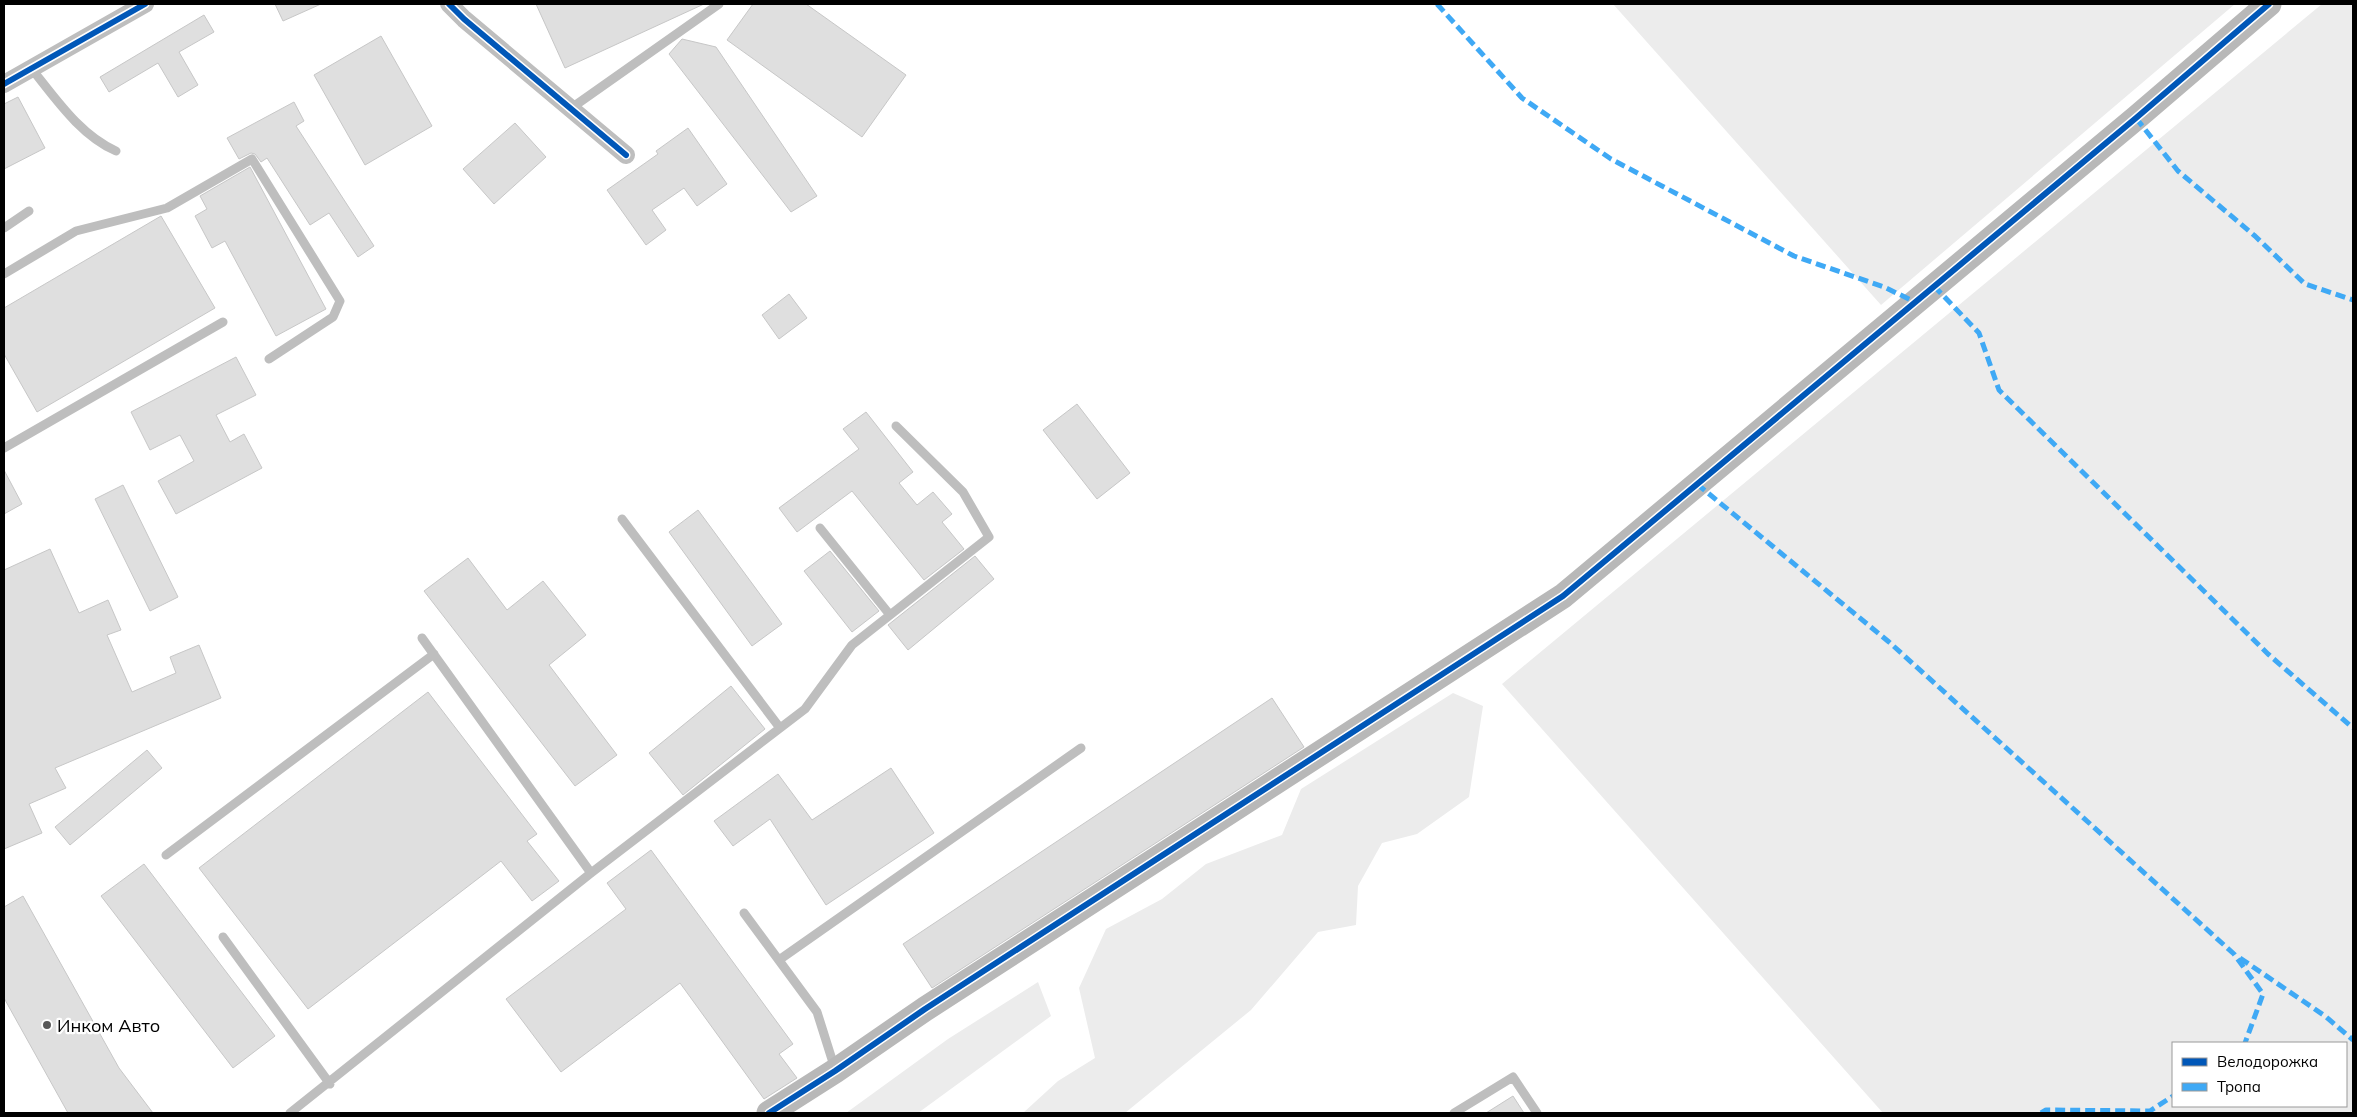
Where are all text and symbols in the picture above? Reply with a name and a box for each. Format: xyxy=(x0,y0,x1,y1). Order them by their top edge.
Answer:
place label: Инком Авто xyxy=(57,1014,160,1037)
marker: Инком Авто xyxy=(41,1019,53,1031)
legend xyxy=(2172,1042,2347,1107)
text: Велодорожка xyxy=(2217,1052,2318,1071)
text: Тропа xyxy=(2217,1077,2261,1096)

